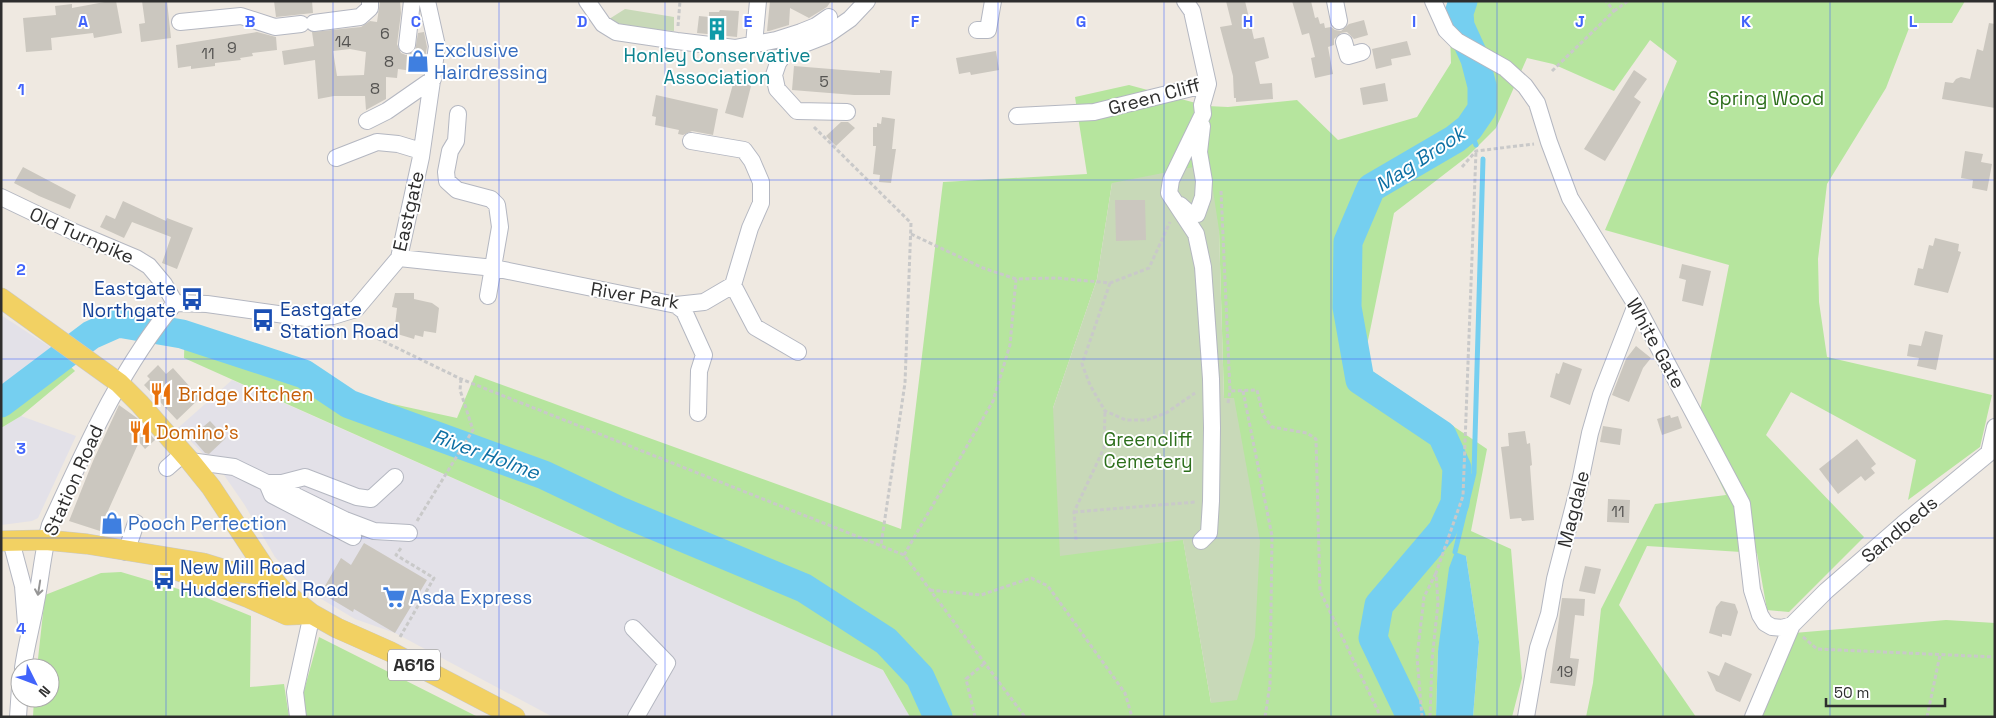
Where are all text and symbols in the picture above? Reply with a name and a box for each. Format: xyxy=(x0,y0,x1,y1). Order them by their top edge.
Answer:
text: A xyxy=(78,11,88,32)
text: B xyxy=(245,11,255,32)
text: C xyxy=(411,11,421,32)
text: D xyxy=(577,11,587,32)
text: E xyxy=(744,11,753,32)
text: F xyxy=(911,11,920,32)
text: G xyxy=(1076,11,1086,32)
text: H xyxy=(1243,11,1253,32)
text: I xyxy=(1412,11,1416,32)
text: J xyxy=(1575,11,1585,32)
text: K xyxy=(1741,11,1751,32)
text: L xyxy=(1909,11,1918,32)
building icon: Honley Conservative Association xyxy=(704,16,730,42)
house number: 6 xyxy=(380,23,390,44)
house number: 14 xyxy=(335,31,351,52)
house number: 9 xyxy=(227,37,237,58)
place label: Exclusive Hairdressing xyxy=(434,38,548,85)
house number: 11 xyxy=(201,43,215,64)
place label: Honley Conservative Association xyxy=(623,43,811,90)
shop icon: Exclusive Hairdressing xyxy=(405,48,431,74)
house number: 8 xyxy=(384,51,394,72)
house number: 5 xyxy=(819,71,829,92)
street label: Green Cliff xyxy=(1105,72,1203,121)
house number: 8 xyxy=(370,78,380,99)
text: 1 xyxy=(17,79,25,100)
park label: Spring Wood xyxy=(1708,86,1824,111)
water label: Mag Brook xyxy=(1370,119,1472,198)
street label: Eastgate xyxy=(387,168,430,254)
street label: Old Turnpike xyxy=(26,201,138,270)
text: 2 xyxy=(16,259,26,280)
place label: Eastgate Northgate xyxy=(82,276,176,323)
street label: River Park xyxy=(589,276,681,315)
bus stop icon: Eastgate Northgate xyxy=(179,286,205,312)
street label: White Gate xyxy=(1620,293,1691,393)
place label: Eastgate Station Road xyxy=(280,297,399,344)
bus stop icon: Eastgate Station Road xyxy=(250,307,276,333)
restaurant icon: Bridge Kitchen xyxy=(148,381,174,407)
place label: Bridge Kitchen xyxy=(178,382,314,407)
restaurant icon: Domino's xyxy=(127,419,153,445)
place label: Domino's xyxy=(156,420,239,445)
street label: Station Road xyxy=(38,421,109,540)
water label: River Holme xyxy=(429,423,544,486)
park label: Greencliff Cemetery xyxy=(1103,427,1193,474)
text: 3 xyxy=(16,438,26,459)
street label: Magdale xyxy=(1552,468,1595,550)
street label: Sandbeds xyxy=(1856,490,1943,569)
house number: 11 xyxy=(1611,501,1625,522)
shop icon: Pooch Perfection xyxy=(99,510,125,536)
place label: Pooch Perfection xyxy=(128,511,287,536)
place label: New Mill Road Huddersfield Road xyxy=(180,555,349,602)
bus stop icon: New Mill Road Huddersfield Road xyxy=(151,565,177,591)
one-way arrow xyxy=(33,580,43,596)
supermarket icon: Asda Express xyxy=(381,584,407,610)
place label: Asda Express xyxy=(410,585,532,610)
text: 4 xyxy=(16,618,26,639)
road number: A616 xyxy=(388,650,440,680)
north arrow xyxy=(10,658,60,708)
house number: 19 xyxy=(1557,661,1573,682)
scale bar xyxy=(1826,676,1945,708)
text: N xyxy=(35,682,54,701)
text: 50 m xyxy=(1834,683,1869,702)

